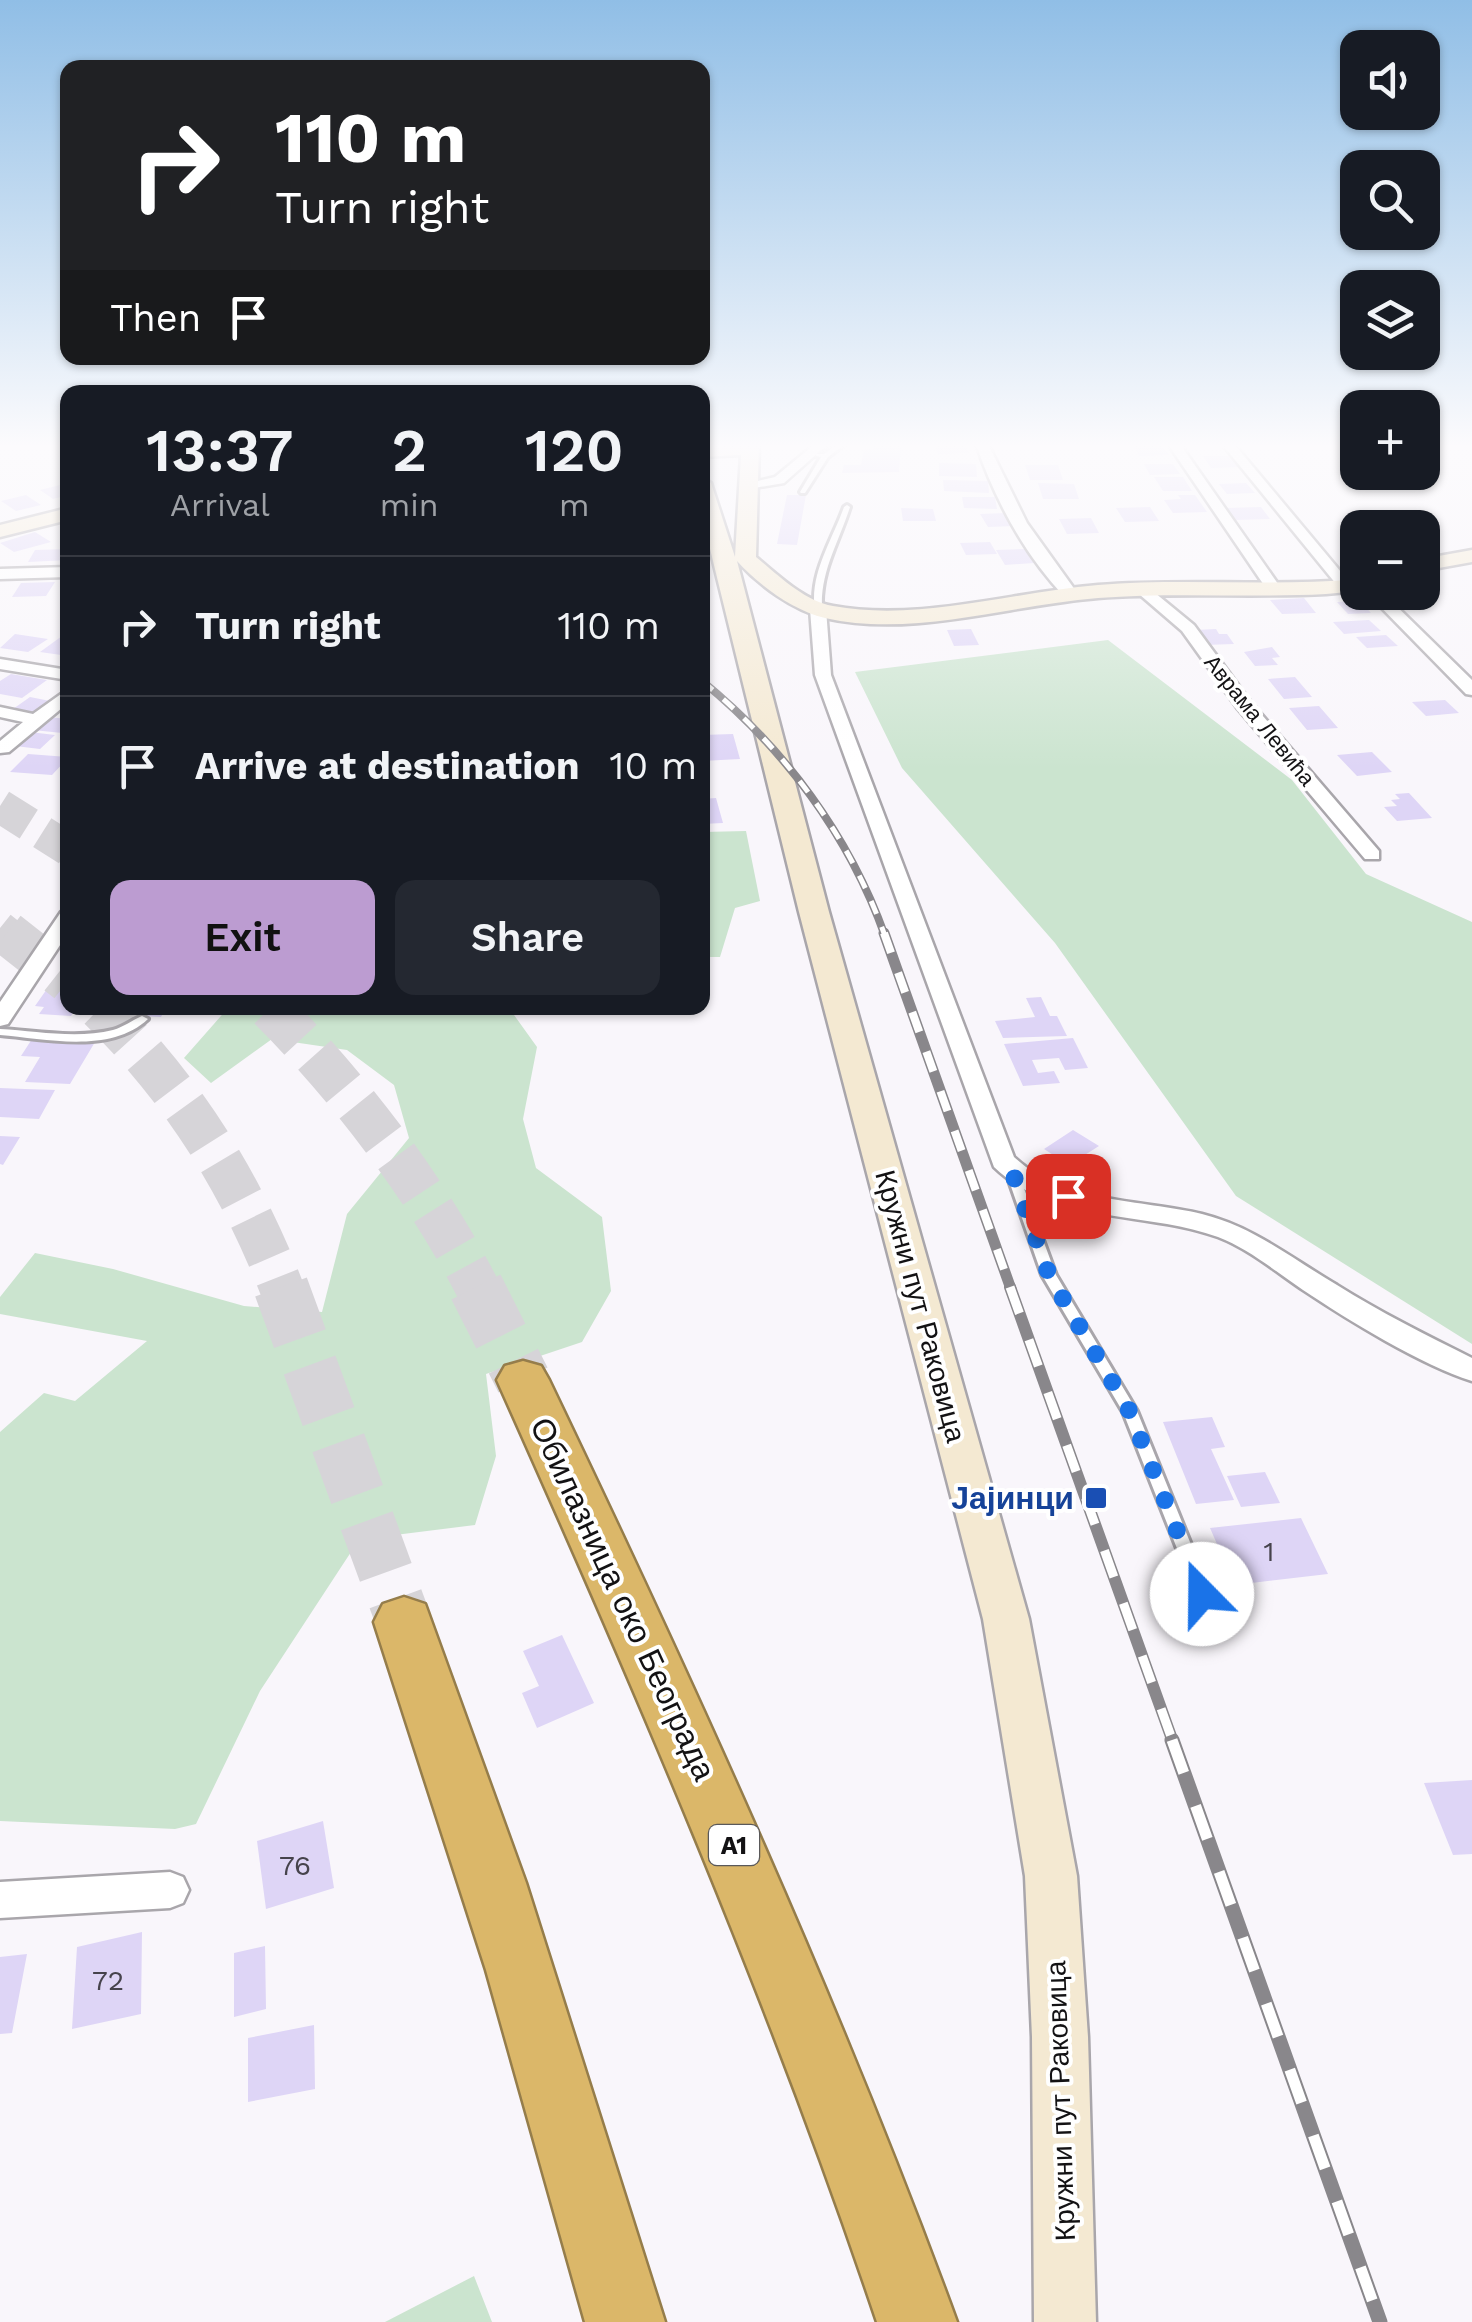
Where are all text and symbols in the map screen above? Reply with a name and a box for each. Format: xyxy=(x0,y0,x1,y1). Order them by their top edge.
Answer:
map controls xyxy=(1340,30,1440,610)
button: sound xyxy=(1340,30,1440,130)
text: 110 m xyxy=(275,97,466,179)
icon: right xyxy=(110,100,240,230)
button: search xyxy=(1340,150,1440,250)
text: Turn right xyxy=(275,181,489,234)
button: layers xyxy=(1340,270,1440,370)
icon: arrive xyxy=(221,290,276,345)
text: Then xyxy=(110,296,201,340)
button: + xyxy=(1340,390,1440,490)
text: 13:37 xyxy=(146,415,294,486)
text: 2 xyxy=(392,415,427,486)
text: 120 xyxy=(525,415,624,486)
text: Arrival xyxy=(170,486,270,524)
text: min xyxy=(380,486,439,524)
text: m xyxy=(559,486,590,524)
button: − xyxy=(1340,510,1440,610)
icon: right xyxy=(110,599,165,654)
text: Turn right xyxy=(195,604,381,648)
text: 110 m xyxy=(558,604,660,648)
street label: Аврама Левића xyxy=(1199,650,1320,791)
icon: arrive xyxy=(110,739,165,794)
text: Arrive at destination xyxy=(195,744,580,788)
text: 10 m xyxy=(610,744,697,788)
button: Exit xyxy=(110,880,375,995)
button: Share xyxy=(395,880,660,995)
pin xyxy=(1026,1154,1111,1239)
street label: Кружни пут Раковица xyxy=(868,1166,973,1446)
icon: arrive xyxy=(1041,1169,1096,1224)
street label: Обилазница око Београда xyxy=(522,1412,724,1787)
place label: Јајинци xyxy=(951,1479,1074,1517)
marker: Јајинци xyxy=(1083,1485,1109,1511)
house number: 1 xyxy=(1264,1535,1274,1568)
position arrow xyxy=(1150,1542,1254,1646)
road number: A1 xyxy=(709,1825,759,1865)
house number: 76 xyxy=(279,1849,311,1882)
street label: Кружни пут Раковица xyxy=(1039,1960,1082,2242)
house number: 72 xyxy=(92,1964,124,1997)

